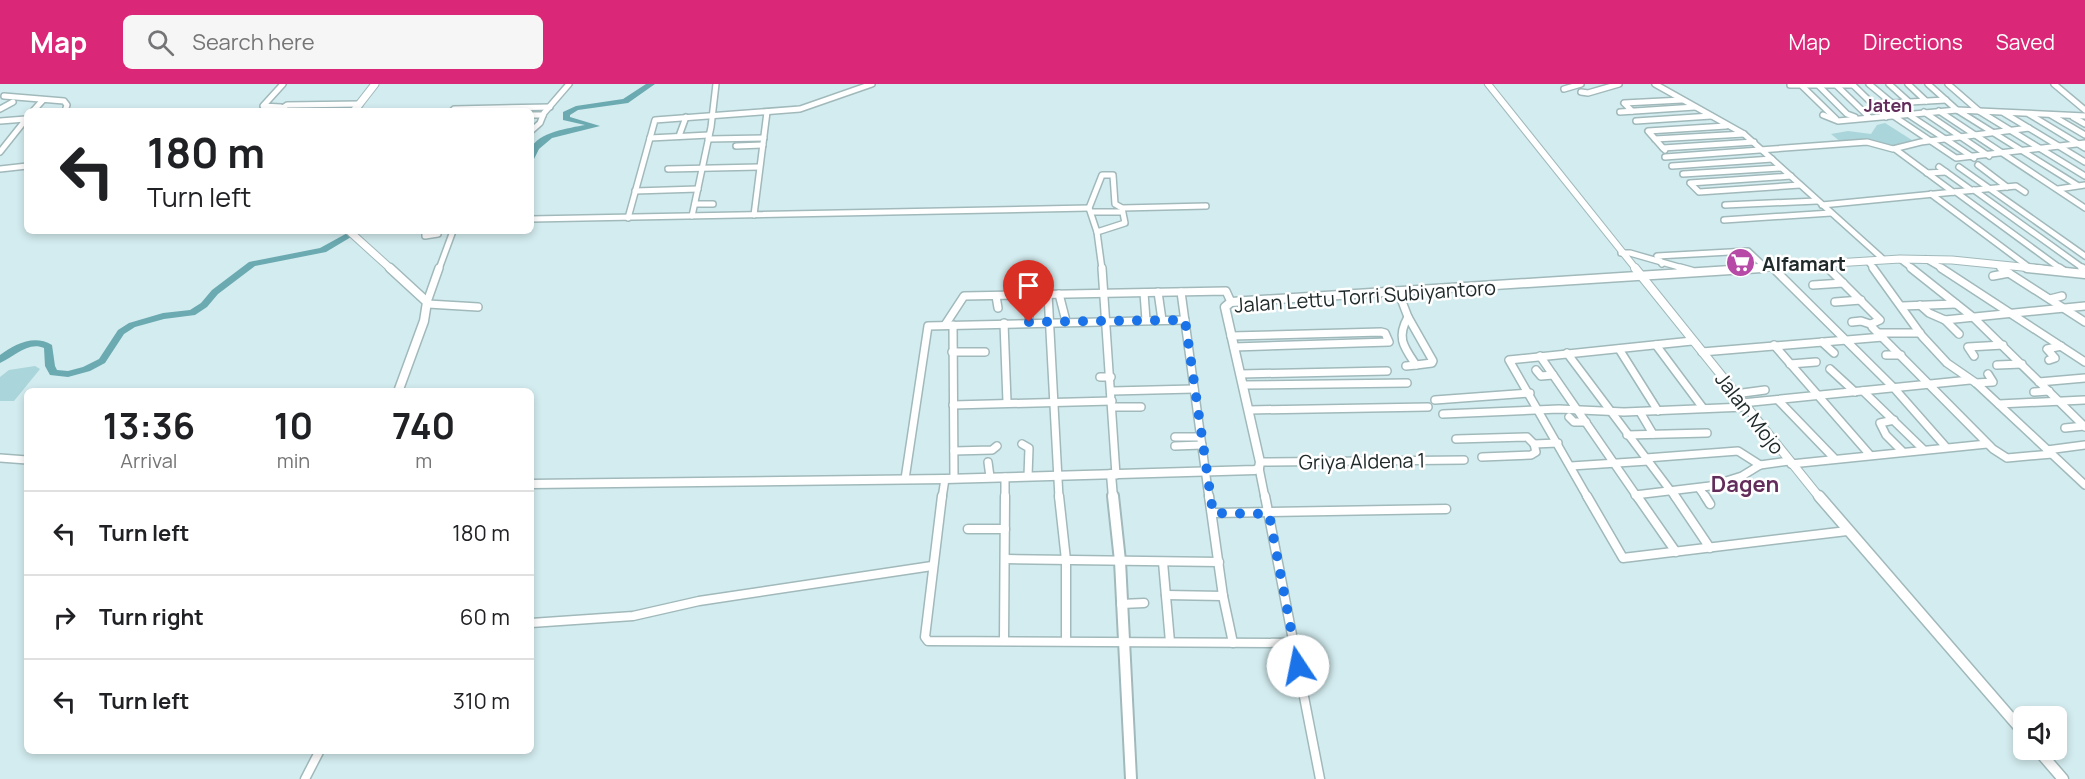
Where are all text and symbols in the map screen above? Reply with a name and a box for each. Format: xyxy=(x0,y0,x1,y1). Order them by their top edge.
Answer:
search box xyxy=(123,15,543,69)
text: Map xyxy=(30,23,87,61)
icon: search xyxy=(144,26,177,59)
text: Search here xyxy=(192,27,315,57)
text: Map xyxy=(1789,28,1830,56)
text: Directions xyxy=(1863,28,1963,56)
text: Saved xyxy=(1996,28,2055,56)
district label: Jaten xyxy=(1864,93,1912,117)
text: 180 m xyxy=(147,123,265,181)
icon: left xyxy=(48,132,126,210)
text: Turn left xyxy=(147,178,251,215)
supermarket icon: Alfamart xyxy=(1725,247,1757,279)
place label: Alfamart xyxy=(1762,250,1846,277)
pin xyxy=(1003,260,1054,322)
icon: arrive xyxy=(1012,269,1045,302)
street label: Jalan Lettu Torri Subiyantoro xyxy=(1233,273,1497,319)
street label: Jalan Mojo xyxy=(1709,366,1791,460)
text: 13:36 xyxy=(103,401,195,450)
text: 10 xyxy=(274,401,313,450)
text: 740 xyxy=(392,401,455,450)
street label: Griya Aldena 1 xyxy=(1298,446,1426,476)
text: Arrival xyxy=(120,447,177,474)
text: min xyxy=(277,447,310,474)
text: m xyxy=(415,447,432,474)
district label: Dagen xyxy=(1711,469,1779,499)
icon: left xyxy=(48,517,81,550)
text: Turn left xyxy=(99,518,189,548)
text: 180 m xyxy=(452,518,510,548)
icon: right xyxy=(48,601,81,634)
text: Turn right xyxy=(99,602,204,632)
text: 60 m xyxy=(460,602,510,632)
position arrow xyxy=(1266,634,1330,698)
icon: left xyxy=(48,685,81,718)
text: Turn left xyxy=(99,686,189,716)
text: 310 m xyxy=(453,686,510,716)
map controls xyxy=(2013,706,2067,760)
button: sound xyxy=(2013,706,2067,760)

